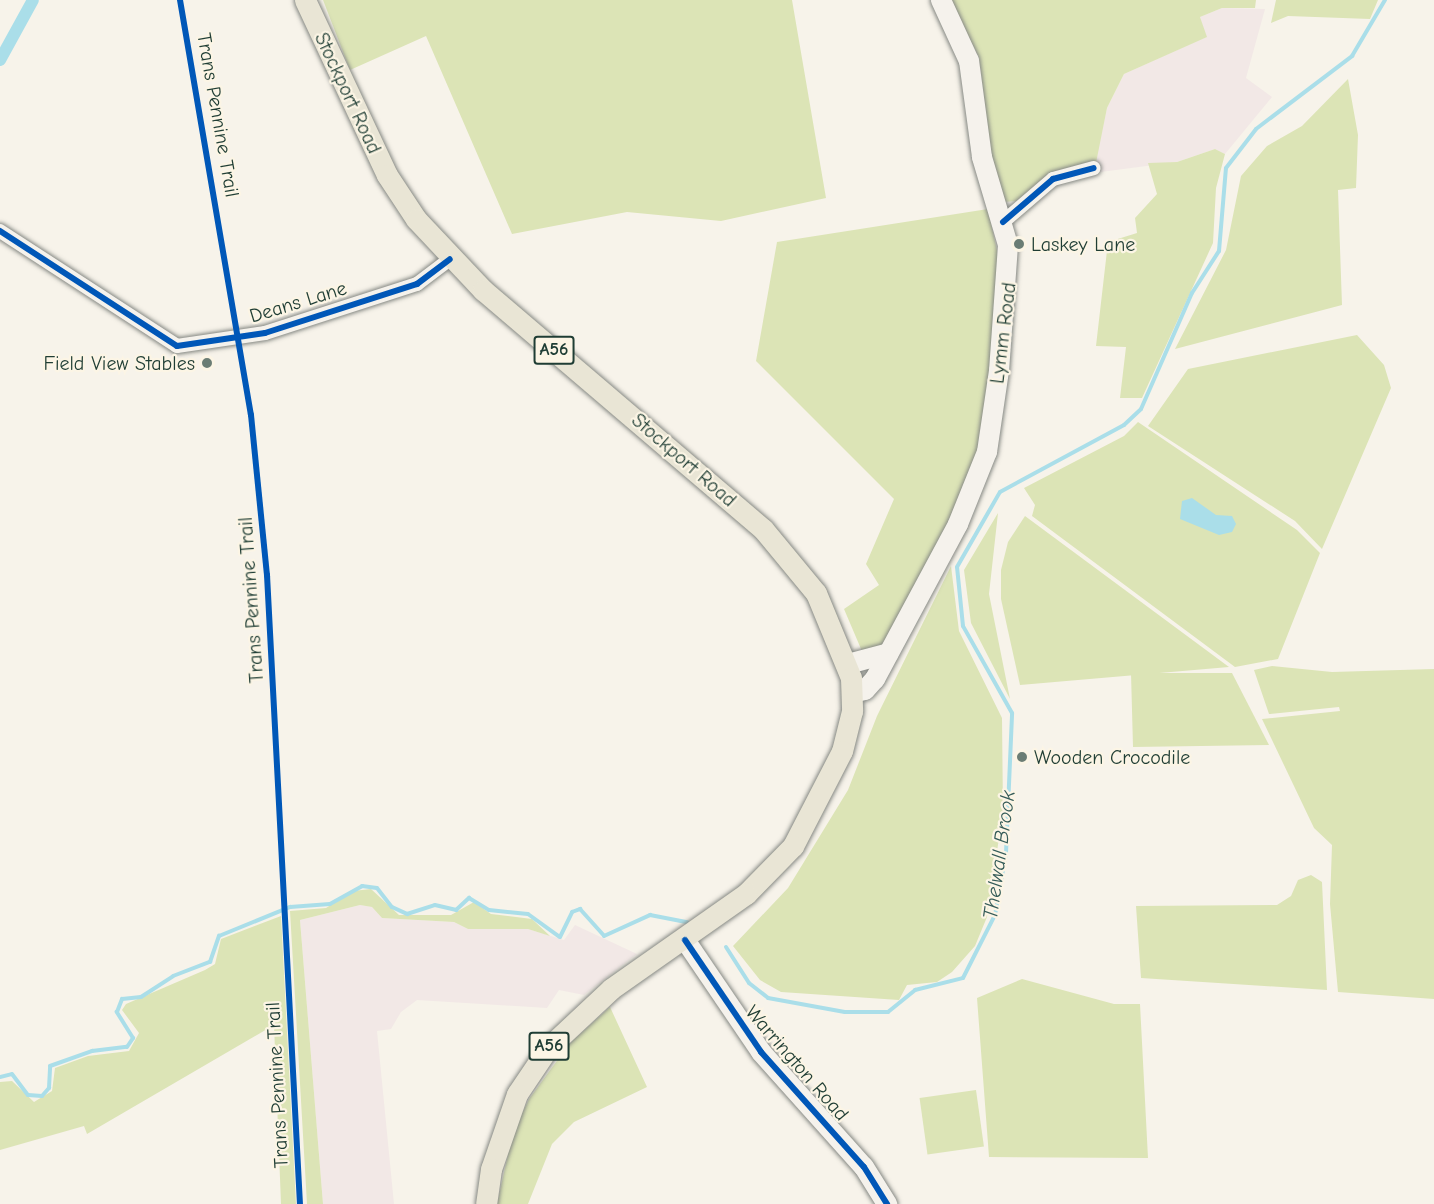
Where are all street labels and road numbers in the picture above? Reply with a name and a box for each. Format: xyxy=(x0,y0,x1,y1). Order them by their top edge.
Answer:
street label: Stockport Road xyxy=(309,29,387,157)
street label: Trans Pennine Trail xyxy=(192,31,244,199)
street label: Deans Lane xyxy=(247,276,349,328)
street label: Lymm Road xyxy=(985,281,1021,385)
road number: A56 xyxy=(533,335,575,365)
street label: Stockport Road xyxy=(627,408,741,512)
street label: Trans Pennine Trail xyxy=(233,516,269,684)
street label: Warrington Road xyxy=(740,1000,854,1126)
street label: Trans Pennine Trail xyxy=(261,1001,293,1169)
road number: A56 xyxy=(528,1031,570,1061)

